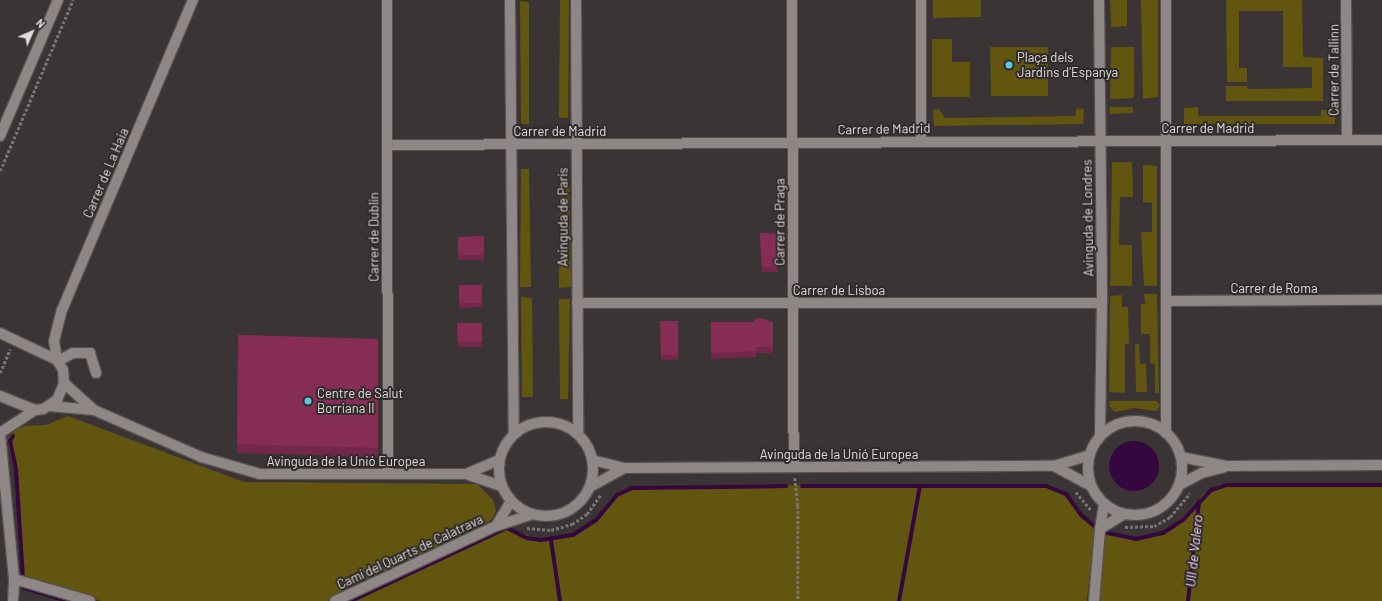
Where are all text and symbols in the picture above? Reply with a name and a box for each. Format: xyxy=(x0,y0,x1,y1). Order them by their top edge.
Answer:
north arrow xyxy=(12,12,52,52)
text: N xyxy=(34,16,48,30)
street label: Carrer de Tallinn xyxy=(1326,24,1342,116)
place label: Plaça dels Jardins d'Espanya xyxy=(1017,50,1118,81)
marker: Plaça dels Jardins d'Espanya xyxy=(1004,60,1014,70)
street label: Carrer de Madrid xyxy=(837,120,931,138)
street label: Carrer de Madrid xyxy=(1162,120,1254,136)
street label: Carrer de Madrid xyxy=(514,123,606,139)
street label: Carrer de La Haia xyxy=(80,126,132,220)
street label: Avinguda de Londres xyxy=(1079,159,1097,277)
street label: Avinguda de París xyxy=(555,168,571,266)
street label: Carrer de Praga xyxy=(772,178,788,266)
street label: Carrer de Dublín xyxy=(366,192,382,282)
street label: Carrer de Roma xyxy=(1230,280,1318,296)
street label: Carrer de Lisboa xyxy=(793,282,885,298)
place label: Centre de Salut Borriana II xyxy=(317,386,403,417)
marker: Centre de Salut Borriana II xyxy=(302,395,314,407)
street label: Avinguda de la Unió Europea xyxy=(760,446,918,462)
street label: Avinguda de la Unió Europea xyxy=(267,453,425,469)
street label: Camí del Quarts de Calatrava xyxy=(335,511,485,593)
water label: Ull de Valero xyxy=(1182,514,1206,588)

